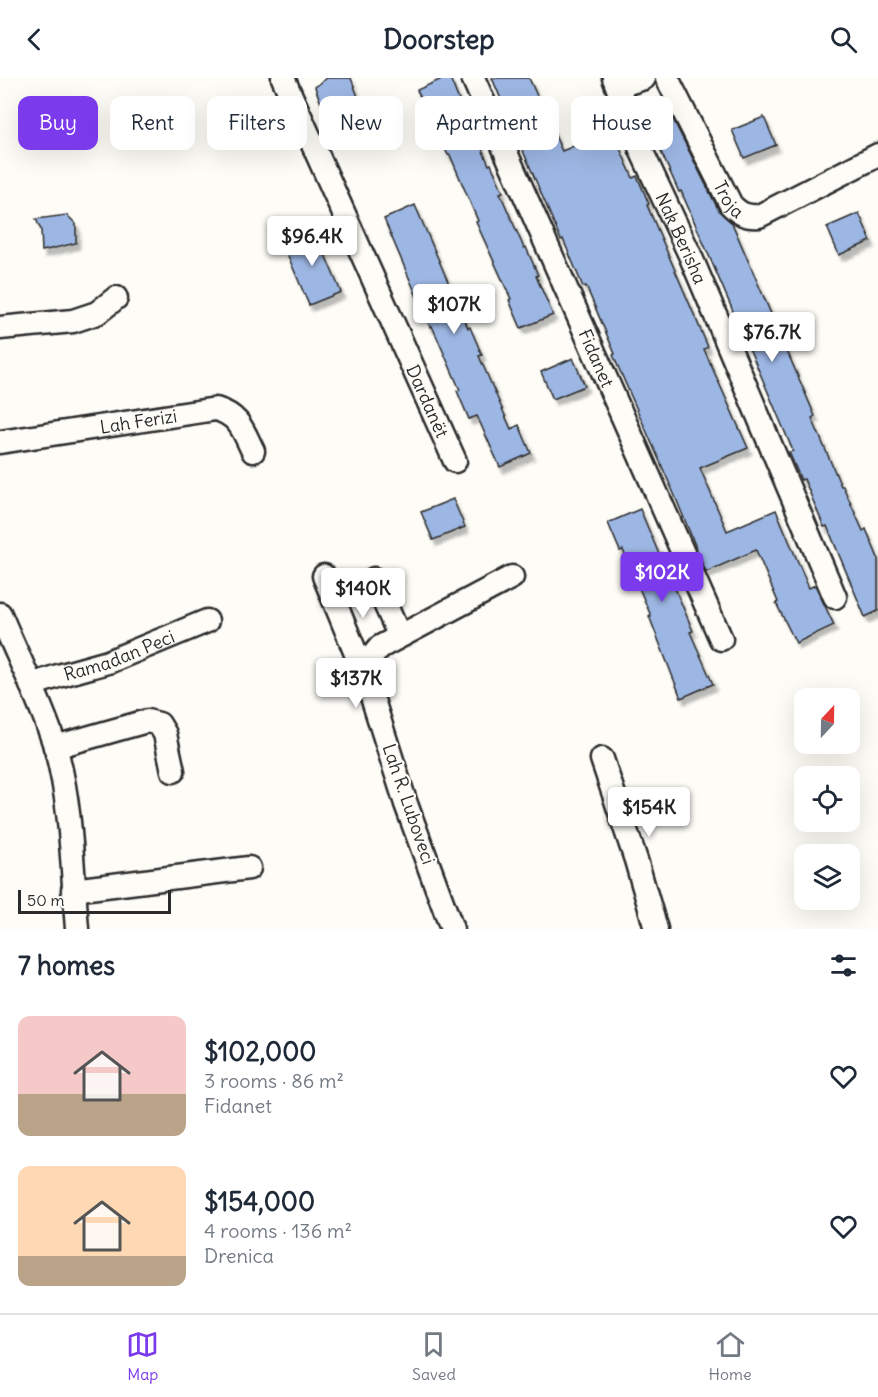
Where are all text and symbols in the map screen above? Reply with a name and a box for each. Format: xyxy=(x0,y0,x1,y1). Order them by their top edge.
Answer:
text: Doorstep xyxy=(383,22,495,56)
icon: back xyxy=(18,23,51,56)
icon: search xyxy=(827,23,860,56)
chip: Buy xyxy=(18,96,98,150)
chip: Rent xyxy=(110,96,195,150)
chip: Filters xyxy=(207,96,307,150)
chip: New xyxy=(319,96,403,150)
chip: Apartment xyxy=(415,96,559,150)
chip: House xyxy=(571,96,673,150)
street label: Troja xyxy=(709,176,748,223)
street label: Nak Berisha xyxy=(651,189,712,287)
pin: $96.4K xyxy=(263,216,361,267)
text: $96.4K xyxy=(281,223,343,248)
pin: $107K xyxy=(412,284,496,335)
text: $107K xyxy=(427,291,481,316)
pin: $76.7K xyxy=(723,312,821,363)
text: $76.7K xyxy=(743,319,801,344)
street label: Fidanet xyxy=(574,325,620,391)
street label: Dardanët xyxy=(402,361,454,441)
street label: Lah Ferizi xyxy=(98,404,178,438)
pin: $102K xyxy=(620,552,704,603)
text: $102K xyxy=(634,559,690,584)
pin: $140K xyxy=(321,568,405,619)
text: $140K xyxy=(335,575,391,600)
street label: Ramadan Peci xyxy=(61,624,178,685)
pin: $137K xyxy=(314,658,398,709)
text: $137K xyxy=(330,665,382,690)
north arrow xyxy=(794,688,860,754)
map controls xyxy=(794,688,860,910)
street label: Lah R. Luboveci xyxy=(378,741,440,867)
button: locate xyxy=(794,766,860,832)
pin: $154K xyxy=(607,787,691,838)
text: $154K xyxy=(622,794,676,819)
button: layers xyxy=(794,844,860,910)
scale bar xyxy=(18,887,171,914)
text: 50 m xyxy=(27,890,65,910)
text: 7 homes xyxy=(18,949,115,982)
icon: filters xyxy=(827,949,860,982)
text: $102,000 xyxy=(204,1035,316,1068)
icon: home xyxy=(66,1040,138,1112)
icon: heart xyxy=(827,1060,860,1093)
text: 3 rooms · 86 m² xyxy=(204,1068,344,1093)
text: Fidanet xyxy=(204,1093,272,1118)
text: $154,000 xyxy=(204,1185,315,1218)
icon: home xyxy=(66,1190,138,1262)
icon: heart xyxy=(827,1210,860,1243)
text: 4 rooms · 136 m² xyxy=(204,1218,352,1243)
text: Drenica xyxy=(204,1243,274,1268)
tab: Map xyxy=(126,1328,159,1384)
tab: Saved xyxy=(412,1328,456,1384)
tab: Home xyxy=(709,1328,752,1384)

